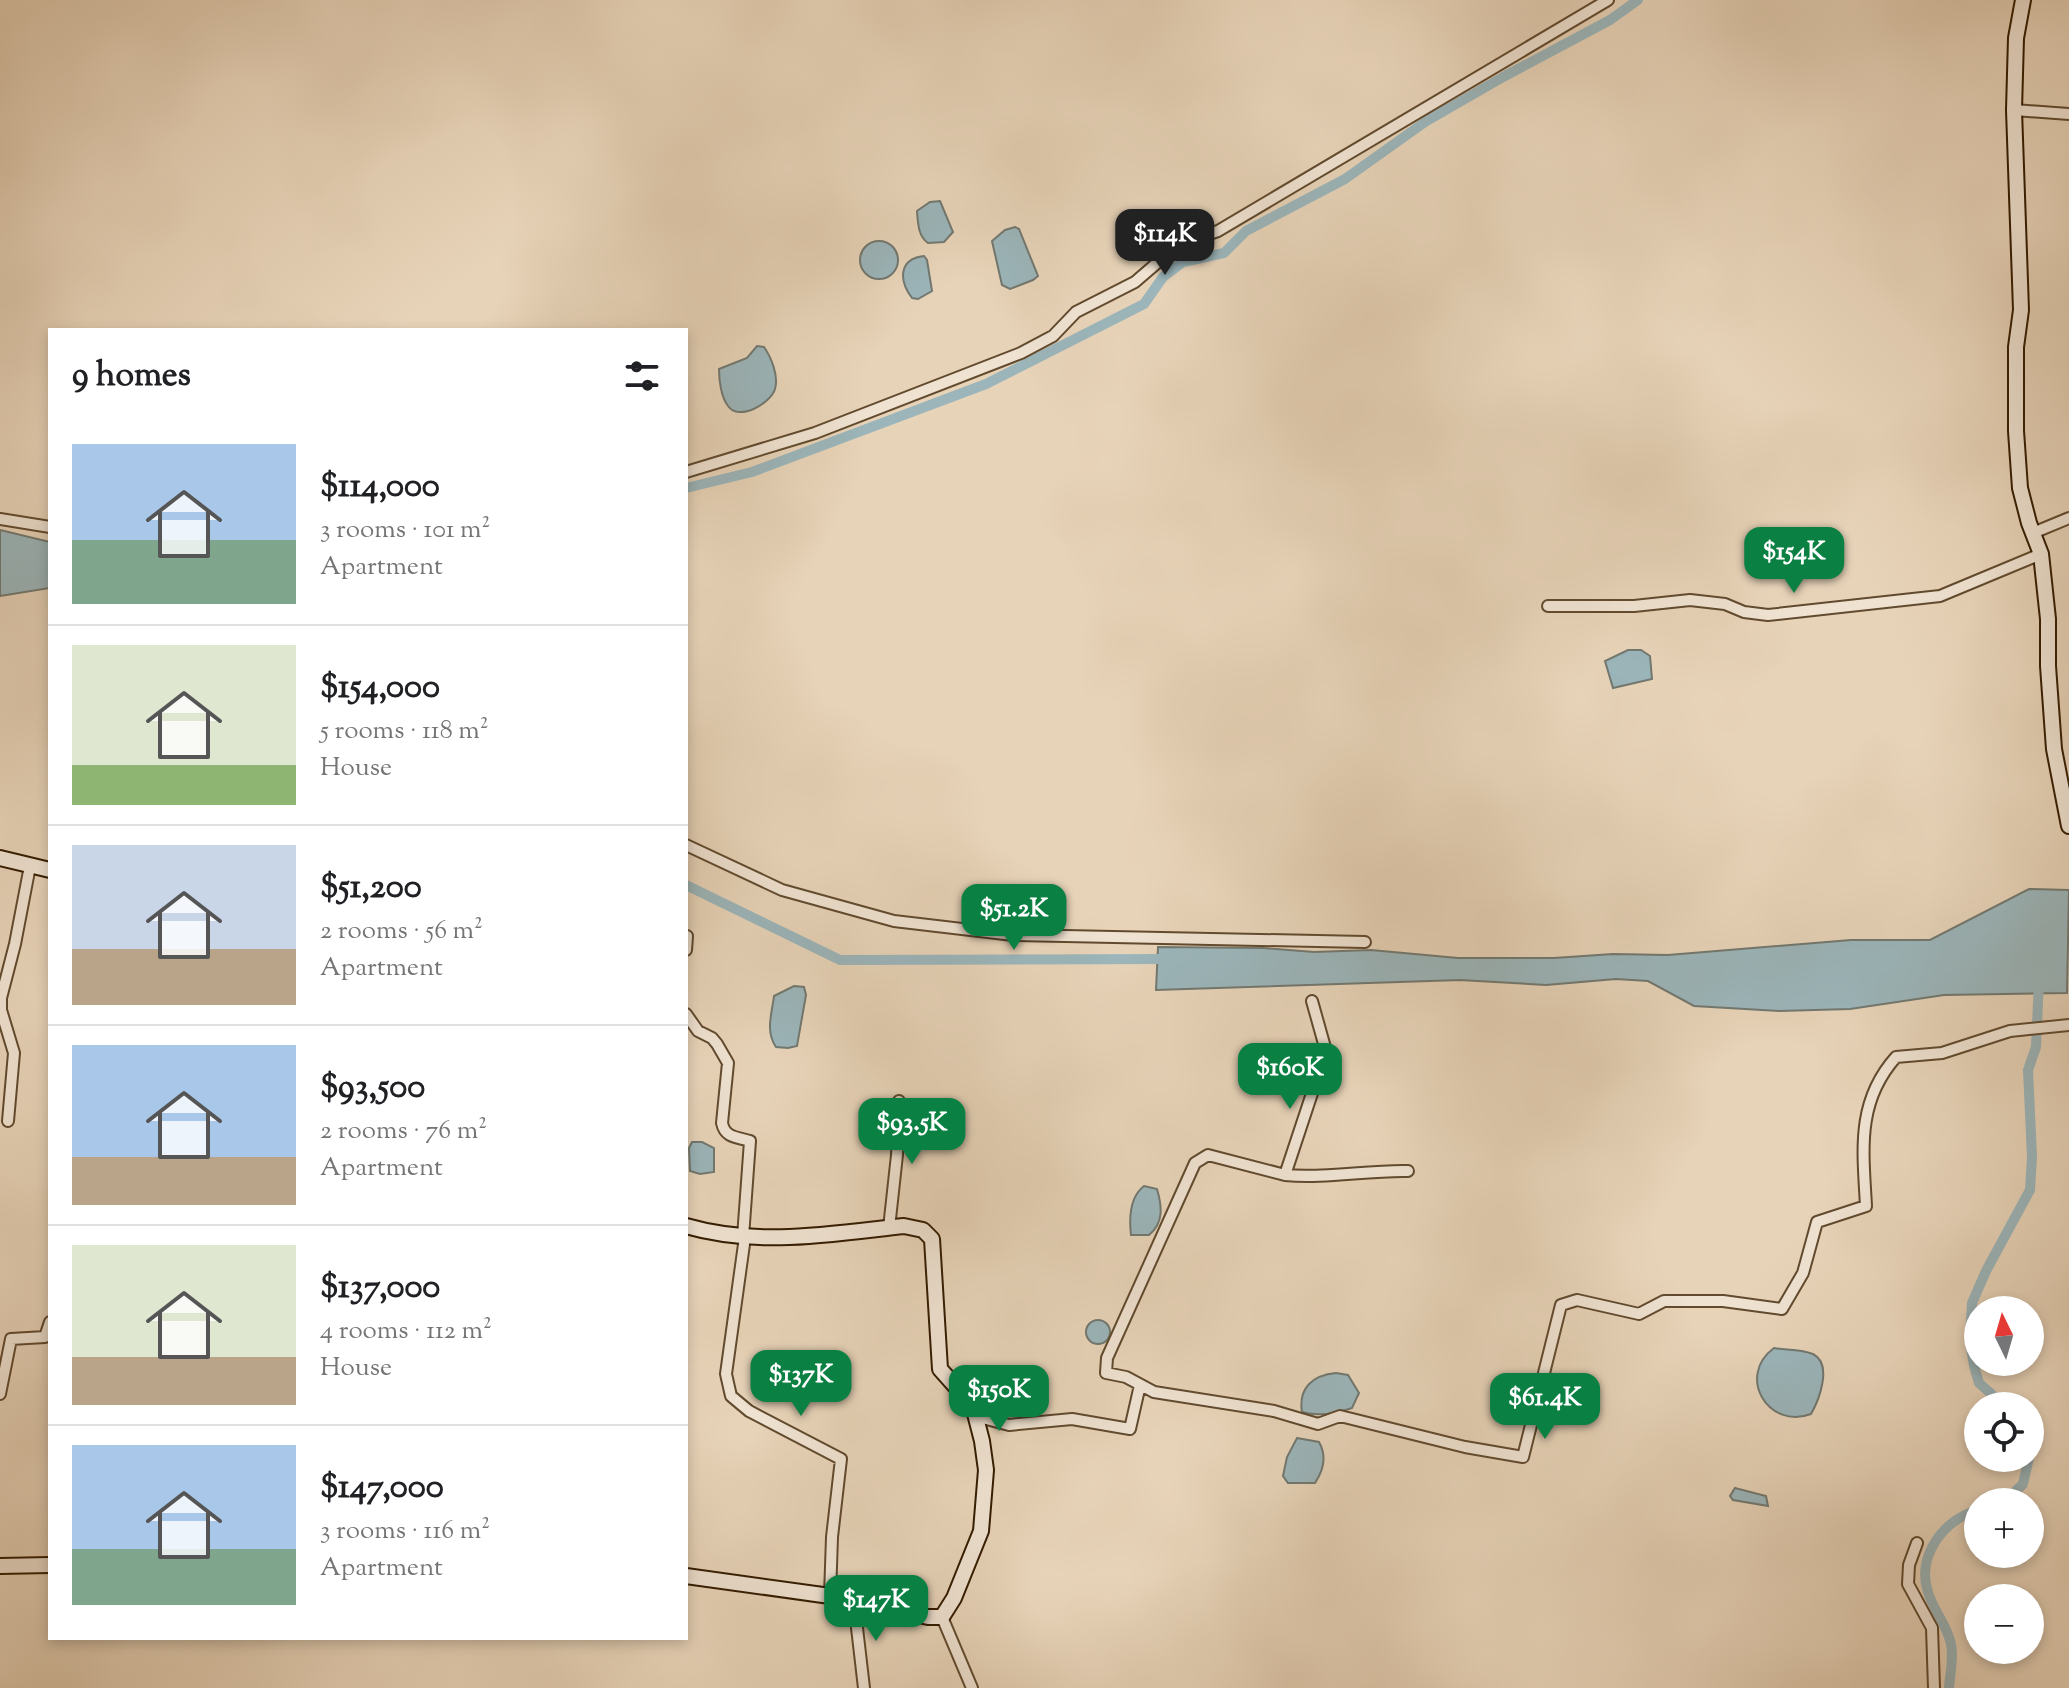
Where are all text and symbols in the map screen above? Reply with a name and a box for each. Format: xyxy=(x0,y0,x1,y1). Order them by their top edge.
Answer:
pin: $114K xyxy=(1109,209,1221,277)
text: $114K xyxy=(1133,216,1197,253)
text: 9 homes xyxy=(72,352,191,401)
icon: filters xyxy=(620,354,664,398)
text: $114,000 xyxy=(320,463,440,512)
icon: home xyxy=(136,476,232,572)
text: 3 rooms · 101 m² xyxy=(320,512,490,549)
pin: $154K xyxy=(1738,527,1850,595)
text: $154K xyxy=(1762,534,1826,571)
text: Apartment xyxy=(320,549,443,586)
text: $154,000 xyxy=(320,664,440,713)
icon: home xyxy=(136,677,232,773)
text: 5 rooms · 118 m² xyxy=(320,713,488,750)
text: House xyxy=(320,750,392,787)
text: $51,200 xyxy=(320,864,422,913)
icon: home xyxy=(136,877,232,973)
pin: $51.2K xyxy=(949,884,1079,952)
text: $51.2K xyxy=(979,891,1049,928)
text: 2 rooms · 56 m² xyxy=(320,913,483,950)
text: Apartment xyxy=(320,950,443,987)
pin: $160K xyxy=(1234,1043,1346,1111)
text: $160K xyxy=(1256,1050,1324,1087)
text: $93,500 xyxy=(320,1064,425,1113)
icon: home xyxy=(136,1077,232,1173)
pin: $93.5K xyxy=(847,1098,977,1166)
text: $93.5K xyxy=(876,1105,948,1142)
text: 2 rooms · 76 m² xyxy=(320,1113,487,1150)
text: Apartment xyxy=(320,1150,443,1187)
text: $137,000 xyxy=(320,1264,440,1313)
icon: home xyxy=(136,1277,232,1373)
north arrow xyxy=(1964,1296,2044,1376)
map controls xyxy=(1964,1296,2044,1664)
text: 4 rooms · 112 m² xyxy=(320,1313,492,1350)
text: House xyxy=(320,1350,392,1387)
pin: $137K xyxy=(745,1350,857,1418)
text: $137K xyxy=(768,1357,834,1394)
pin: $150K xyxy=(943,1365,1055,1433)
text: $150K xyxy=(967,1372,1031,1409)
pin: $61.4K xyxy=(1480,1373,1610,1441)
text: $61.4K xyxy=(1508,1380,1582,1417)
button: locate xyxy=(1964,1392,2044,1472)
text: $147,000 xyxy=(320,1464,444,1513)
icon: home xyxy=(136,1477,232,1573)
button: + xyxy=(1964,1488,2044,1568)
text: 3 rooms · 116 m² xyxy=(320,1513,490,1550)
text: Apartment xyxy=(320,1550,443,1587)
pin: $147K xyxy=(820,1575,932,1643)
text: $147K xyxy=(842,1582,910,1619)
button: − xyxy=(1964,1584,2044,1664)

